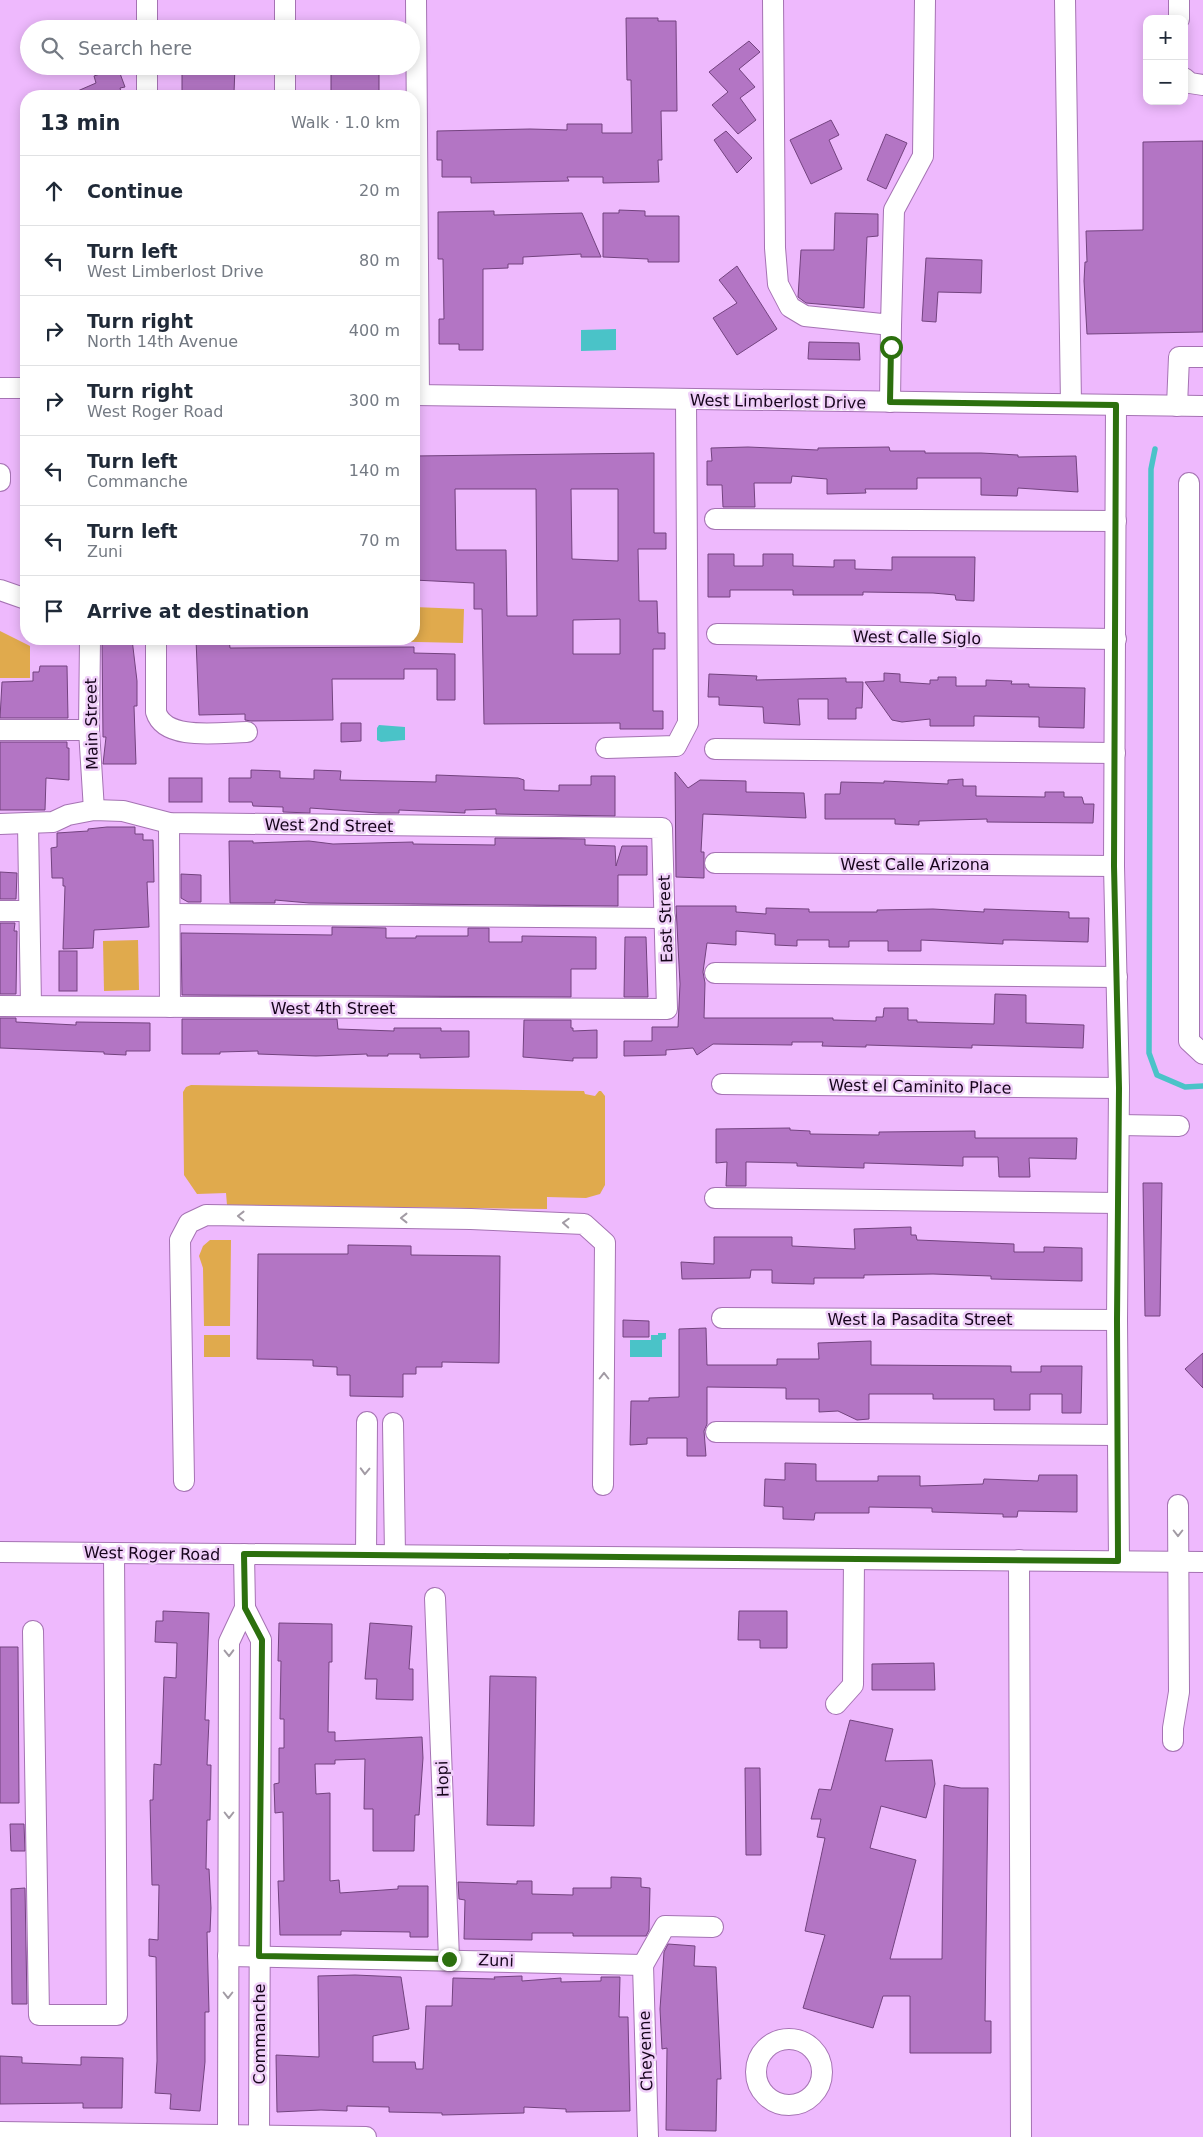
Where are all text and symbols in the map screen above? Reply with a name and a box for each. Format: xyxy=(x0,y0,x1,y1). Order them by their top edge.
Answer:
map controls xyxy=(1143,15,1188,105)
button: + xyxy=(1143,15,1188,60)
search box xyxy=(20,20,420,75)
icon: search xyxy=(38,34,66,62)
text: Search here xyxy=(78,37,192,59)
button: − xyxy=(1143,60,1188,105)
text: 13 min xyxy=(40,111,121,135)
text: Walk · 1.0 km xyxy=(291,113,400,132)
icon: ahead xyxy=(40,177,68,205)
text: Continue xyxy=(87,180,183,202)
text: 20 m xyxy=(359,181,400,200)
text: Turn left xyxy=(87,240,178,262)
icon: left xyxy=(40,247,68,275)
text: 80 m xyxy=(359,251,400,270)
text: West Limberlost Drive xyxy=(87,262,264,281)
text: Turn right xyxy=(87,310,193,332)
icon: right xyxy=(40,317,68,345)
text: 400 m xyxy=(349,321,400,340)
text: North 14th Avenue xyxy=(87,332,238,351)
route start xyxy=(880,336,903,359)
text: Turn right xyxy=(87,380,193,402)
icon: right xyxy=(40,387,68,415)
street label: West Limberlost Drive xyxy=(690,390,866,413)
text: 300 m xyxy=(349,391,400,410)
text: West Roger Road xyxy=(87,402,223,421)
text: Turn left xyxy=(87,450,178,472)
icon: left xyxy=(40,457,68,485)
text: 140 m xyxy=(349,461,400,480)
text: Commanche xyxy=(87,472,188,491)
text: Turn left xyxy=(87,520,178,542)
icon: left xyxy=(40,527,68,555)
text: 70 m xyxy=(359,531,400,550)
text: Zuni xyxy=(87,542,123,561)
icon: arrive xyxy=(40,597,68,625)
text: Arrive at destination xyxy=(87,600,309,622)
street label: West Calle Siglo xyxy=(853,627,981,648)
street label: Main Street xyxy=(81,678,102,770)
street label: West 2nd Street xyxy=(265,815,393,836)
street label: West Calle Arizona xyxy=(840,855,990,874)
street label: East Street xyxy=(654,875,677,963)
street label: West 4th Street xyxy=(271,999,395,1018)
street label: West el Caminito Place xyxy=(828,1075,1012,1098)
one-way arrow xyxy=(237,1211,244,1221)
one-way arrow xyxy=(399,1213,407,1223)
one-way arrow xyxy=(562,1218,570,1228)
street label: West la Pasadita Street xyxy=(827,1310,1013,1329)
one-way arrow xyxy=(599,1372,609,1380)
one-way arrow xyxy=(360,1468,370,1475)
one-way arrow xyxy=(1173,1530,1183,1538)
street label: West Roger Road xyxy=(84,1543,220,1564)
one-way arrow xyxy=(224,1650,234,1657)
street label: Hopi xyxy=(432,1760,453,1798)
one-way arrow xyxy=(224,1812,234,1820)
route end xyxy=(438,1948,461,1971)
street label: Zuni xyxy=(478,1950,514,1971)
street label: Commanche xyxy=(250,1984,269,2084)
one-way arrow xyxy=(223,1992,233,2000)
street label: Cheyenne xyxy=(635,2010,656,2092)

